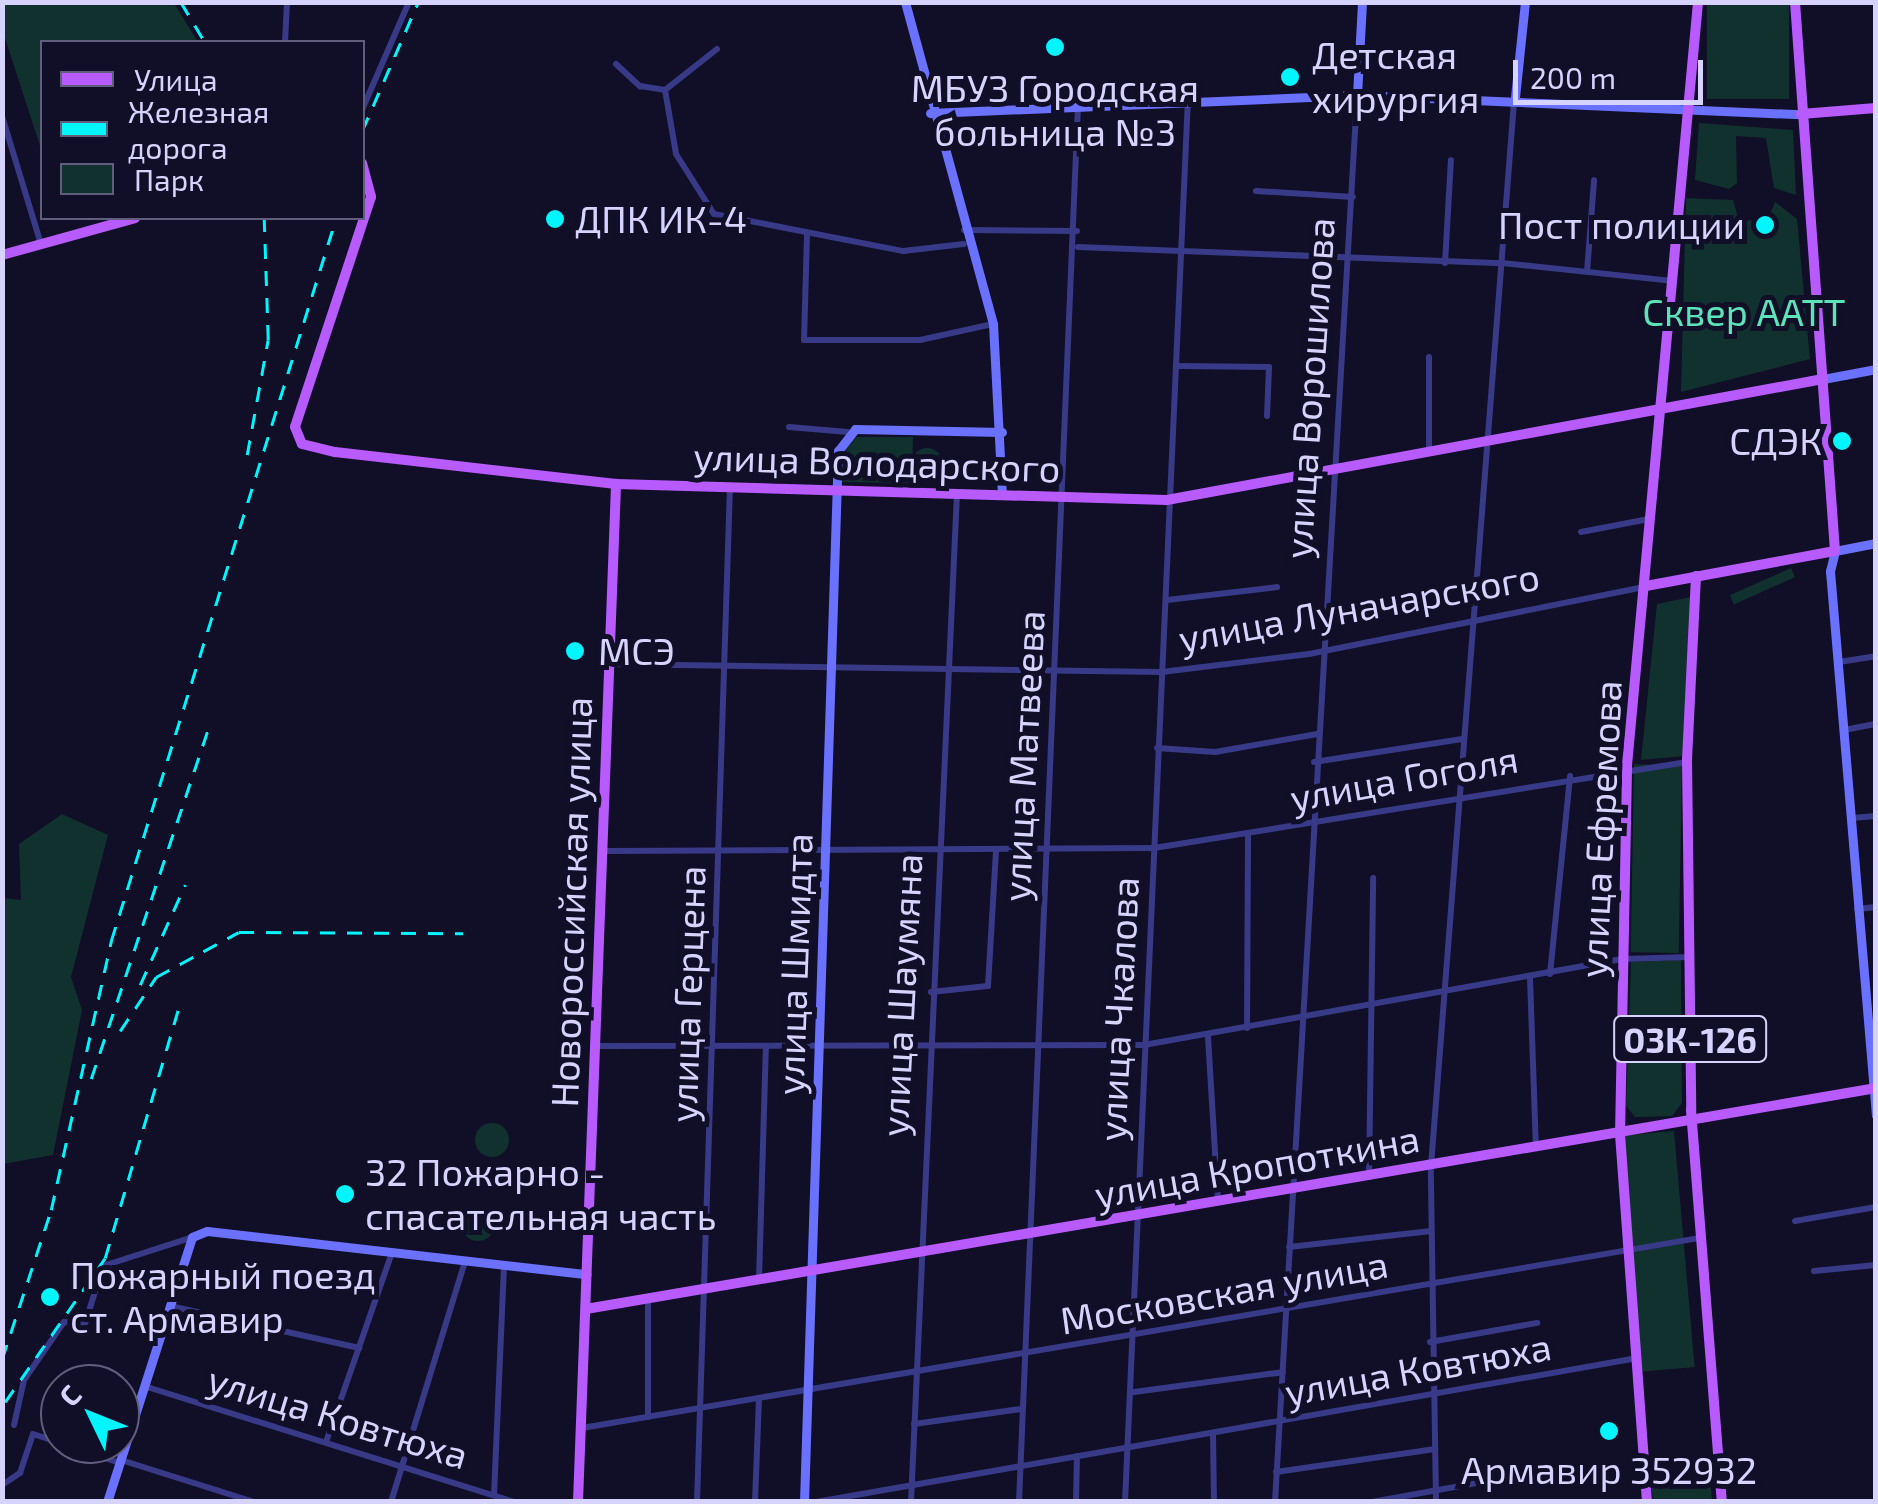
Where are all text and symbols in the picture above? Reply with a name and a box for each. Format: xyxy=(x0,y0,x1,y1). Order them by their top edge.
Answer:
place label: Детская хирургия xyxy=(1312,32,1479,121)
marker: МБУЗ Городская больница №3 xyxy=(1042,34,1068,60)
legend xyxy=(40,40,365,220)
scale bar xyxy=(1518,40,1708,102)
text: 200 m xyxy=(1530,59,1616,95)
text: Улица xyxy=(134,61,218,97)
marker: Детская хирургия xyxy=(1277,64,1303,90)
place label: МБУЗ Городская больница №3 xyxy=(911,65,1199,154)
text: Железная дорога xyxy=(128,93,269,165)
text: Парк xyxy=(134,161,204,197)
place label: ДПК ИК-4 xyxy=(575,196,747,242)
place label: Пост полиции xyxy=(1498,202,1745,248)
marker: ДПК ИК-4 xyxy=(544,208,566,230)
marker: Пост полиции xyxy=(1754,214,1776,236)
street label: улица Ворошилова xyxy=(1274,216,1344,560)
park label: Сквер ААТТ xyxy=(1642,289,1846,335)
place label: СДЭК xyxy=(1729,418,1822,464)
marker: СДЭК xyxy=(1831,430,1853,452)
street label: улица Володарского xyxy=(693,433,1061,491)
street label: улица Луначарского xyxy=(1175,553,1543,661)
street label: улица Матвеева xyxy=(993,609,1053,903)
place label: МСЭ xyxy=(598,628,675,674)
marker: МСЭ xyxy=(562,638,588,664)
street label: улица Ефремова xyxy=(1569,679,1631,979)
street label: Новороссийская улица xyxy=(541,696,601,1108)
street label: улица Гоголя xyxy=(1286,736,1522,820)
street label: улица Шмидта xyxy=(767,832,821,1096)
street label: улица Шаумяна xyxy=(871,852,931,1138)
street label: улица Герцена xyxy=(660,865,714,1123)
street label: улица Чкалова xyxy=(1088,876,1148,1142)
road number: 03К-126 xyxy=(1612,1009,1768,1069)
street label: улица Кропоткина xyxy=(1091,1115,1423,1217)
place label: 32 Пожарно - спасательная часть xyxy=(365,1149,716,1238)
marker: 32 Пожарно - спасательная часть xyxy=(334,1183,356,1205)
street label: Московская улица xyxy=(1057,1241,1391,1343)
place label: Пожарный поезд ст. Армавир xyxy=(70,1252,375,1342)
marker: Пожарный поезд ст. Армавир xyxy=(39,1286,61,1308)
street label: улица Ковтюха xyxy=(1281,1323,1555,1415)
street label: улица Ковтюха xyxy=(202,1356,474,1478)
north arrow xyxy=(40,1364,140,1464)
text: С xyxy=(51,1377,88,1413)
marker: Армавир 352932 xyxy=(1598,1420,1620,1442)
place label: Армавир 352932 xyxy=(1461,1447,1757,1493)

